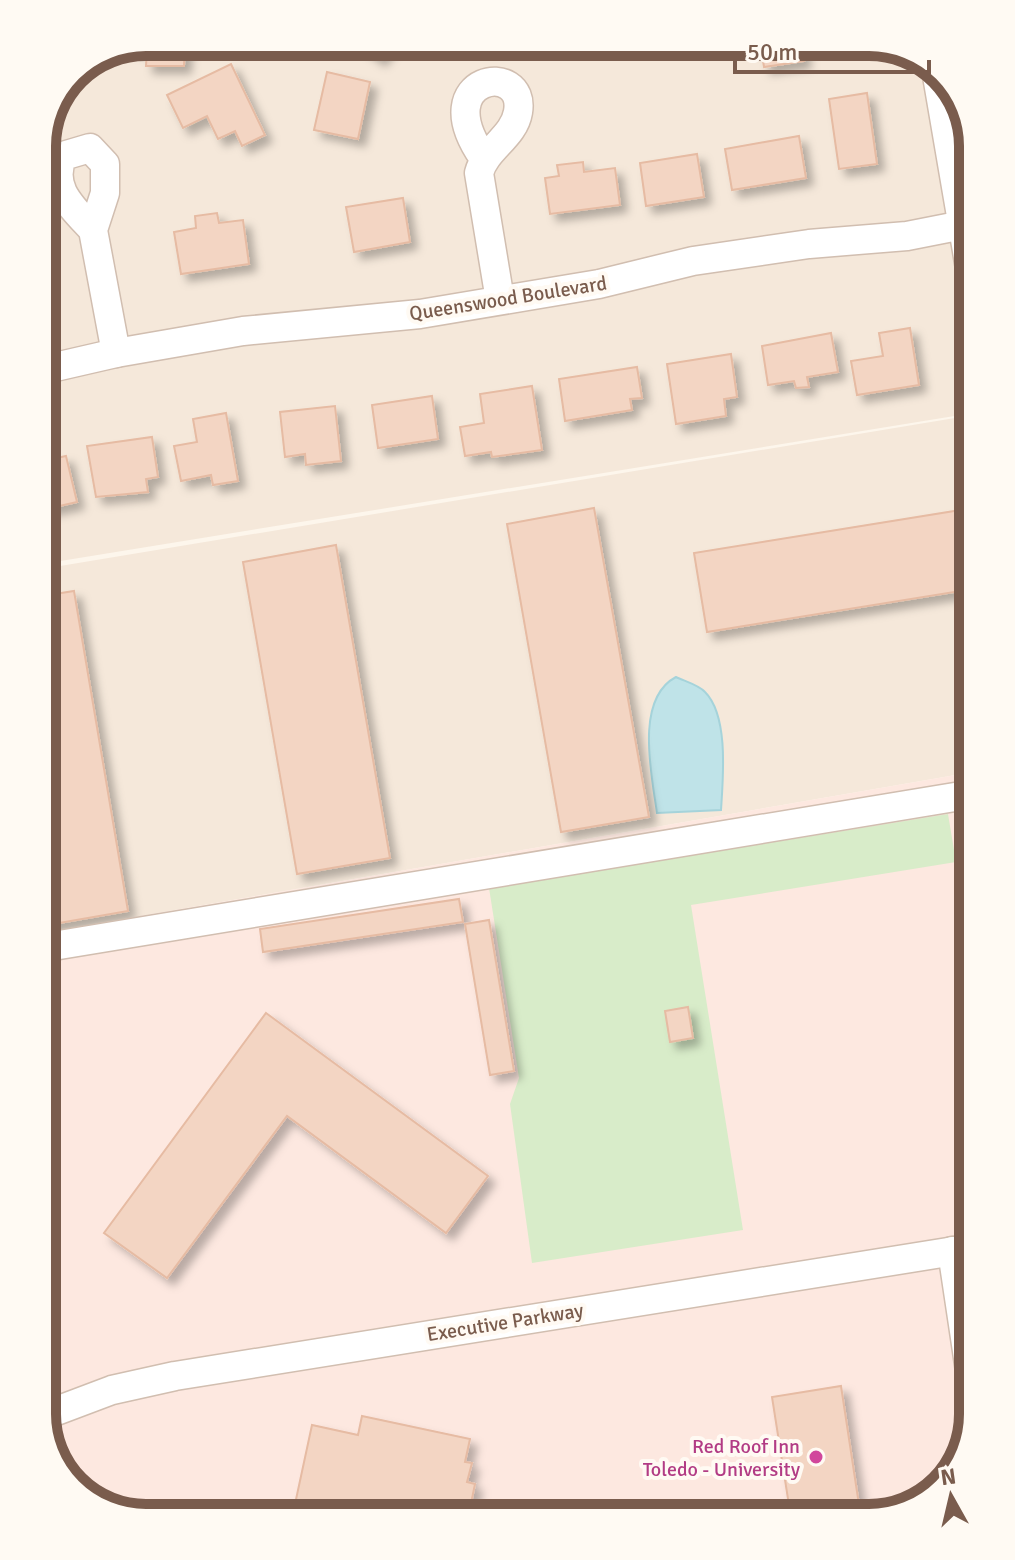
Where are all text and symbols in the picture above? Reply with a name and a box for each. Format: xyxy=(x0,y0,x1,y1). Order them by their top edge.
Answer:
scale bar xyxy=(735,24,929,74)
text: 50 m xyxy=(747,37,797,67)
street label: Queenswood Boulevard xyxy=(408,271,609,326)
street label: Executive Parkway xyxy=(425,1298,586,1347)
place label: Red Roof Inn Toledo - University xyxy=(643,1434,801,1482)
marker: Red Roof Inn Toledo - University xyxy=(807,1448,825,1466)
north arrow xyxy=(911,1456,991,1536)
text: N xyxy=(939,1462,958,1491)

